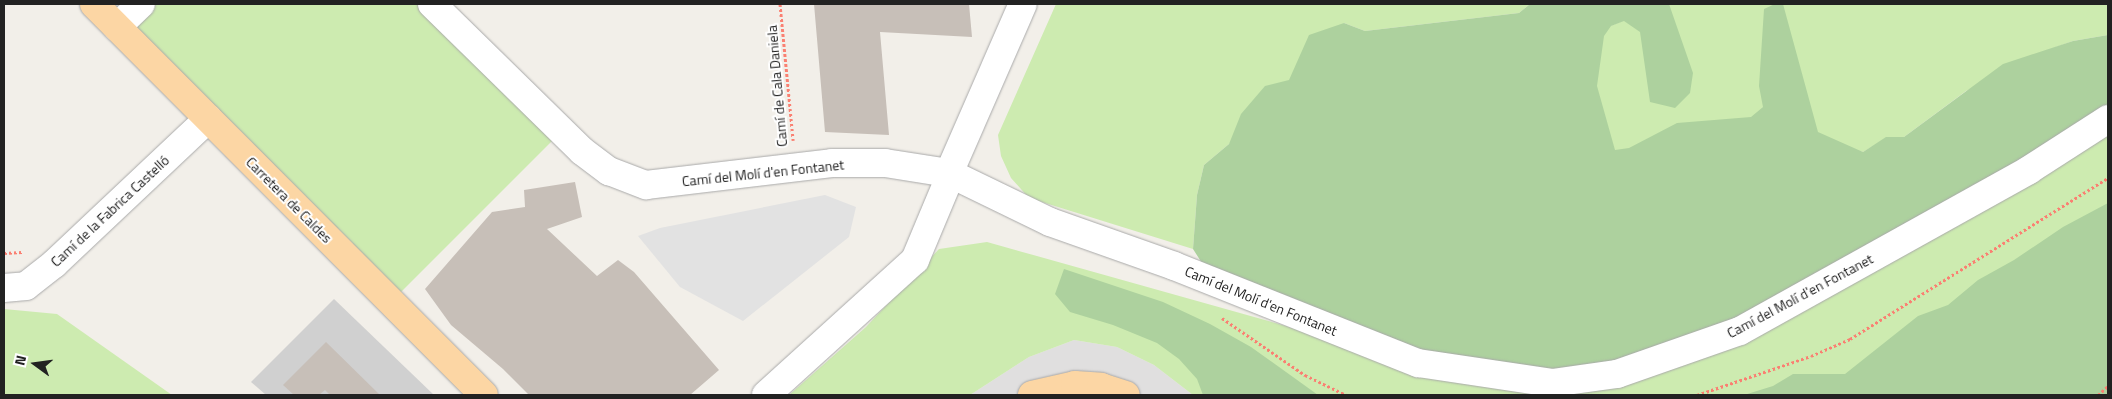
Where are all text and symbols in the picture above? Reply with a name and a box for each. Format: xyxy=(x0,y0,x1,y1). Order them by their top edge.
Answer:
street label: Camí de Cala Daniela xyxy=(763,25,791,147)
street label: Camí de la Fabrica Castelló xyxy=(47,152,173,270)
street label: Carretera de Caldes xyxy=(243,154,335,246)
street label: Camí del Molí d'en Fontanet xyxy=(681,156,845,190)
street label: Camí del Molí d'en Fontanet xyxy=(1724,250,1876,342)
street label: Camí del Molí d'en Fontanet xyxy=(1182,263,1340,339)
north arrow xyxy=(10,339,60,389)
text: N xyxy=(9,353,31,368)

